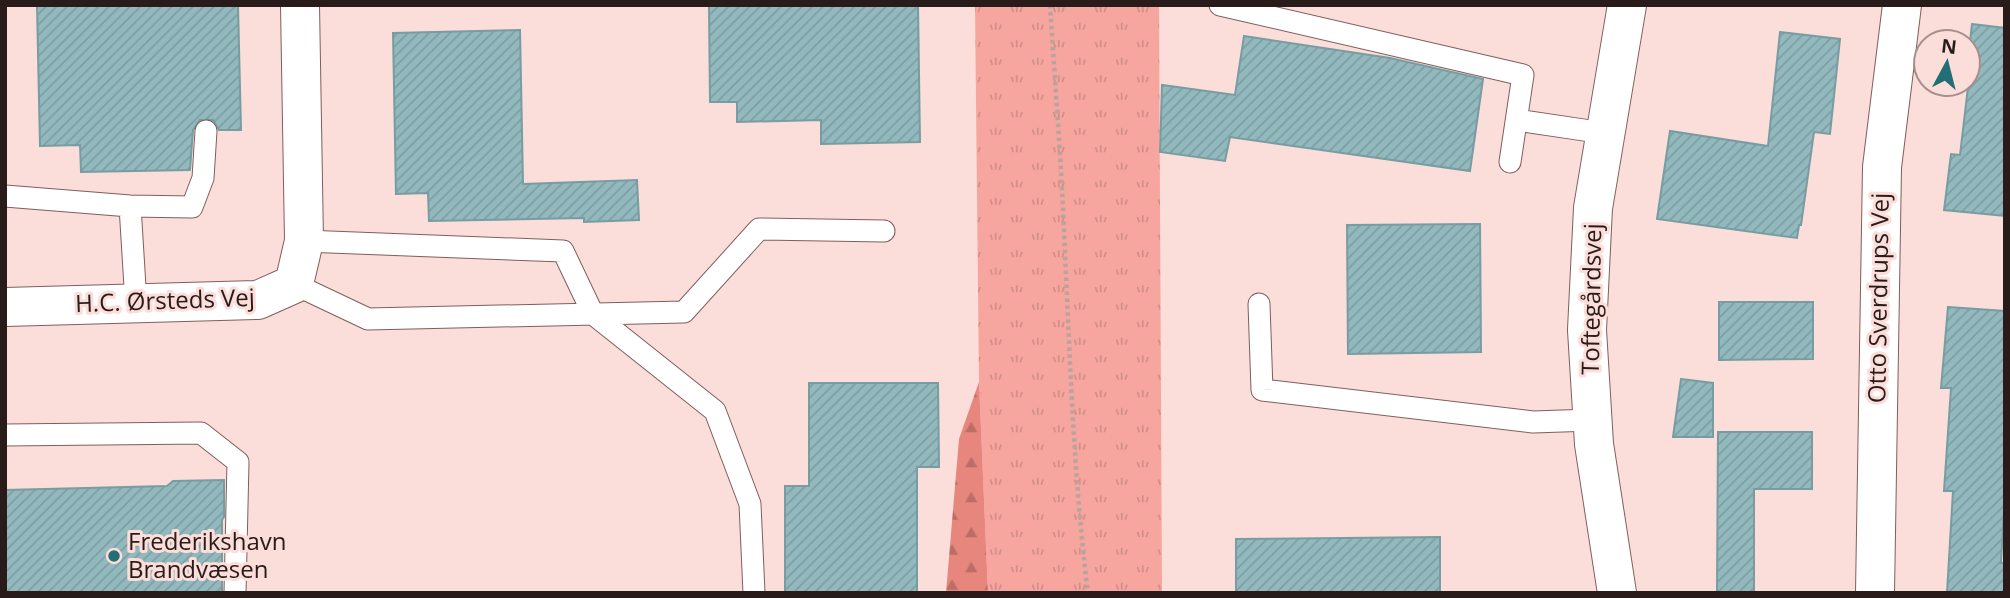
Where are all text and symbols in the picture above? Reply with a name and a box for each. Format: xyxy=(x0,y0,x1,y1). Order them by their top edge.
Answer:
north arrow xyxy=(1912,28,1982,98)
text: N xyxy=(1940,32,1958,60)
street label: Otto Sverdrups Vej xyxy=(1859,193,1896,403)
street label: Toftegårdsvej xyxy=(1573,223,1608,375)
street label: H.C. Ørsteds Vej xyxy=(75,280,255,319)
place label: Frederikshavn Brandvæsen xyxy=(128,524,287,585)
marker: Frederikshavn Brandvæsen xyxy=(106,548,122,564)

